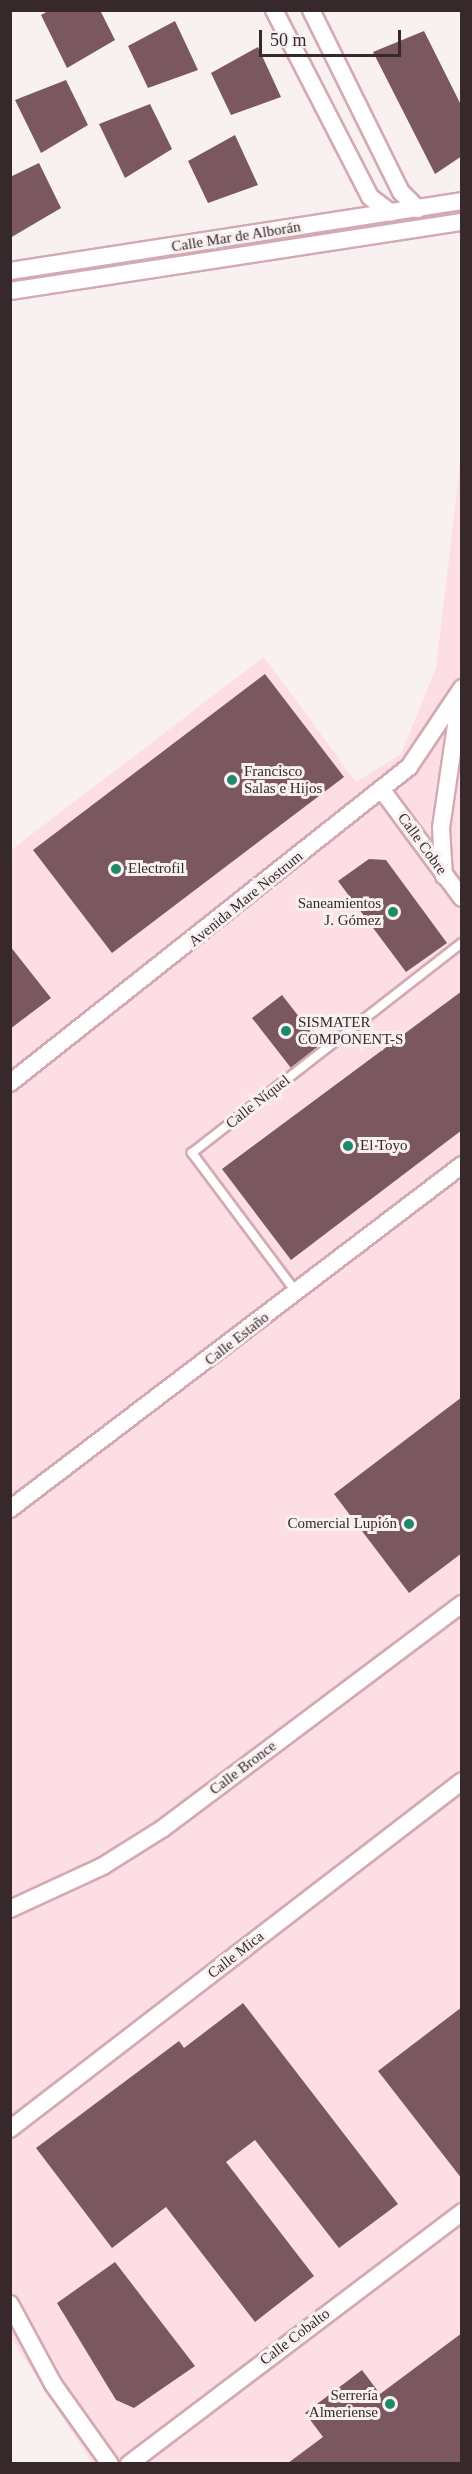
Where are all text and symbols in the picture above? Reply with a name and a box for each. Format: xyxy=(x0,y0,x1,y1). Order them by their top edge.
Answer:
scale bar xyxy=(262,18,404,56)
text: 50 m xyxy=(270,30,307,50)
street label: Calle Mar de Alborán xyxy=(170,218,302,256)
place label: Francisco Salas e Hijos xyxy=(244,762,322,797)
marker: Francisco Salas e Hijos xyxy=(225,773,239,787)
street label: Calle Cobre xyxy=(394,810,450,878)
street label: Avenida Mare Nostrum xyxy=(185,848,307,950)
place label: Electrofil xyxy=(128,860,185,878)
marker: Electrofil xyxy=(109,862,123,876)
place label: Saneamientos J. Gómez xyxy=(298,894,381,929)
marker: Saneamientos J. Gómez xyxy=(386,905,400,919)
place label: SISMATER COMPONENT-S xyxy=(298,1013,403,1048)
marker: SISMATER COMPONENT-S xyxy=(279,1024,293,1038)
street label: Calle Níquel xyxy=(222,1071,294,1133)
place label: El Toyo xyxy=(360,1137,408,1155)
marker: El Toyo xyxy=(341,1139,355,1153)
street label: Calle Estaño xyxy=(201,1308,273,1370)
place label: Comercial Lupión xyxy=(287,1515,397,1533)
marker: Comercial Lupión xyxy=(402,1517,416,1531)
street label: Calle Bronce xyxy=(206,1737,280,1799)
street label: Calle Mica xyxy=(204,1928,268,1982)
street label: Calle Cobalto xyxy=(256,2305,334,2369)
place label: Serrería Almeriense xyxy=(309,2386,378,2421)
marker: Serrería Almeriense xyxy=(383,2397,397,2411)

